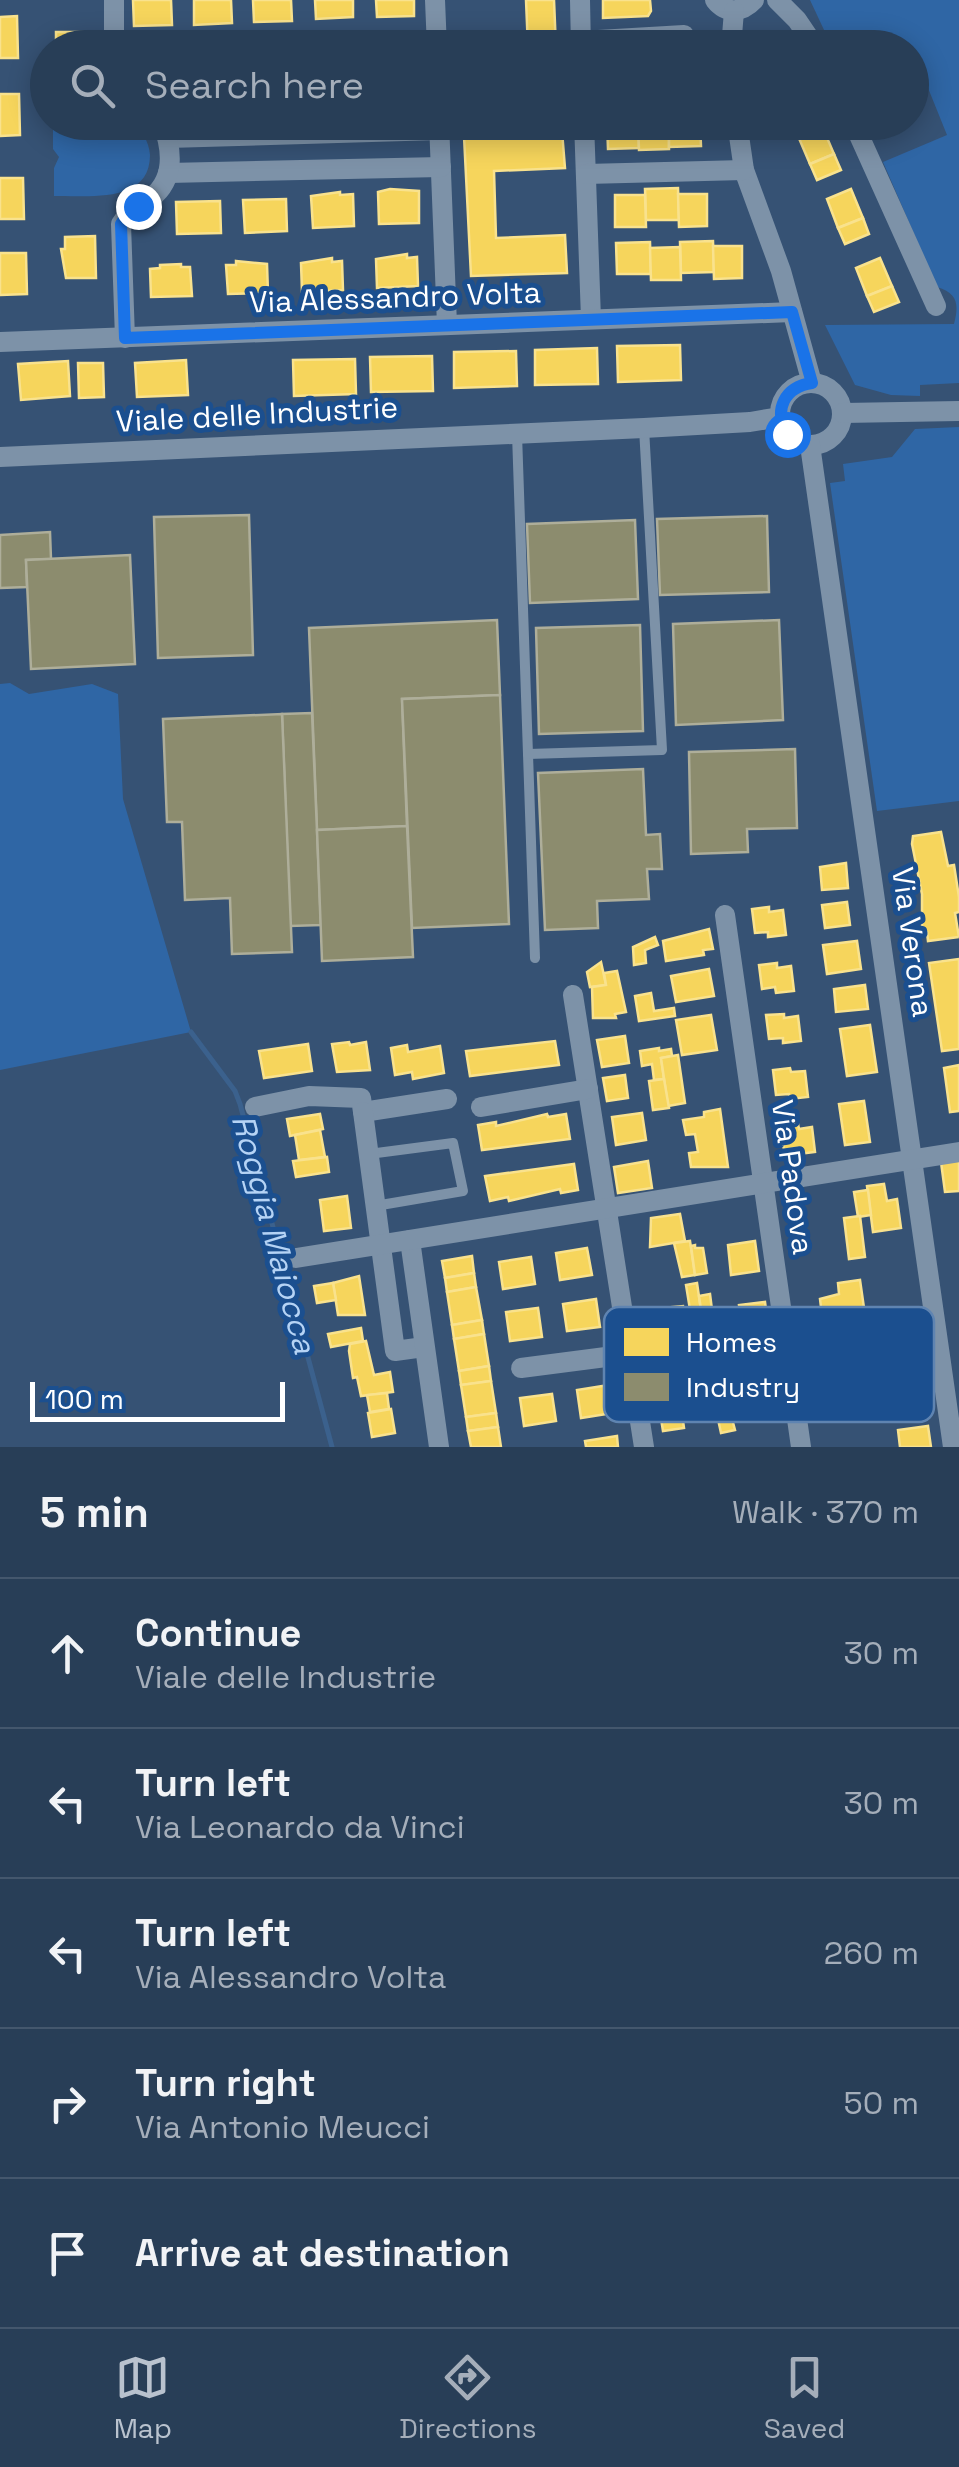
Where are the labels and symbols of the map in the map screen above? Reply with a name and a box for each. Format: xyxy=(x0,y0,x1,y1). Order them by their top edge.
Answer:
route end xyxy=(116,184,162,230)
street label: Via Alessandro Volta xyxy=(248,272,542,322)
street label: Viale delle Industrie xyxy=(115,387,399,441)
route start xyxy=(765,412,811,458)
street label: Via Verona xyxy=(883,865,943,1019)
street label: Via Padova xyxy=(763,1097,823,1257)
water label: Roggia Maiocca xyxy=(223,1110,325,1359)
legend xyxy=(604,1307,934,1422)
text: Homes xyxy=(686,1324,777,1360)
text: Industry xyxy=(686,1369,800,1405)
scale bar xyxy=(30,1377,285,1422)

